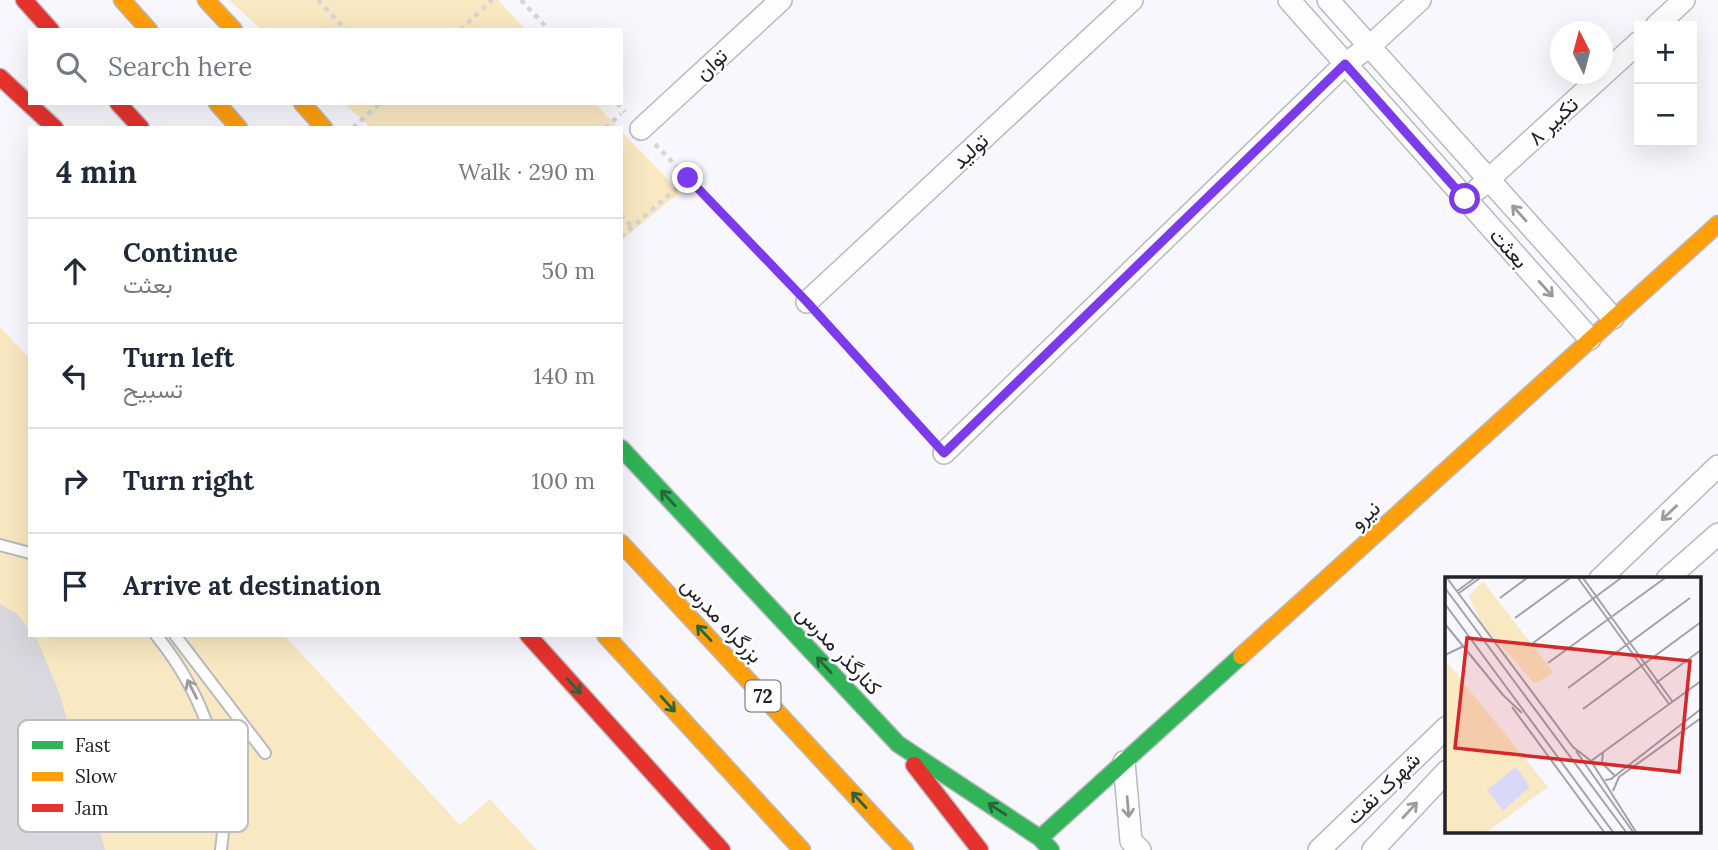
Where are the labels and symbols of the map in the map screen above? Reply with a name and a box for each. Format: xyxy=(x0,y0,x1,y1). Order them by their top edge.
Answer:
north arrow xyxy=(1550,21,1613,84)
street label: توان xyxy=(689,42,733,86)
street label: تکبیر ۸ xyxy=(1522,91,1584,151)
street label: تولید xyxy=(946,127,994,175)
route end xyxy=(672,162,703,193)
route start xyxy=(1449,183,1480,214)
one-way arrow xyxy=(1511,204,1527,222)
street label: بعثت xyxy=(1484,222,1534,274)
one-way arrow xyxy=(1538,280,1554,298)
one-way arrow xyxy=(660,490,677,507)
street label: نیرو xyxy=(1344,494,1386,536)
one-way arrow xyxy=(1661,504,1678,521)
street label: بزرگراه مدرس xyxy=(675,571,769,669)
inset map xyxy=(1445,577,1700,832)
street label: کنارگذر مدرس xyxy=(791,599,887,701)
one-way arrow xyxy=(696,625,713,642)
one-way arrow xyxy=(815,657,832,674)
one-way arrow xyxy=(566,677,582,695)
one-way arrow xyxy=(184,679,198,700)
road number: 72 xyxy=(746,680,780,712)
one-way arrow xyxy=(660,695,676,713)
legend xyxy=(18,720,248,832)
text: Fast xyxy=(75,733,111,757)
street label: شهرک نفت xyxy=(1340,746,1426,830)
text: Slow xyxy=(75,764,118,788)
one-way arrow xyxy=(850,792,867,809)
text: Jam xyxy=(74,796,109,820)
one-way arrow xyxy=(1122,796,1135,818)
one-way arrow xyxy=(988,802,1007,817)
one-way arrow xyxy=(1401,802,1418,819)

